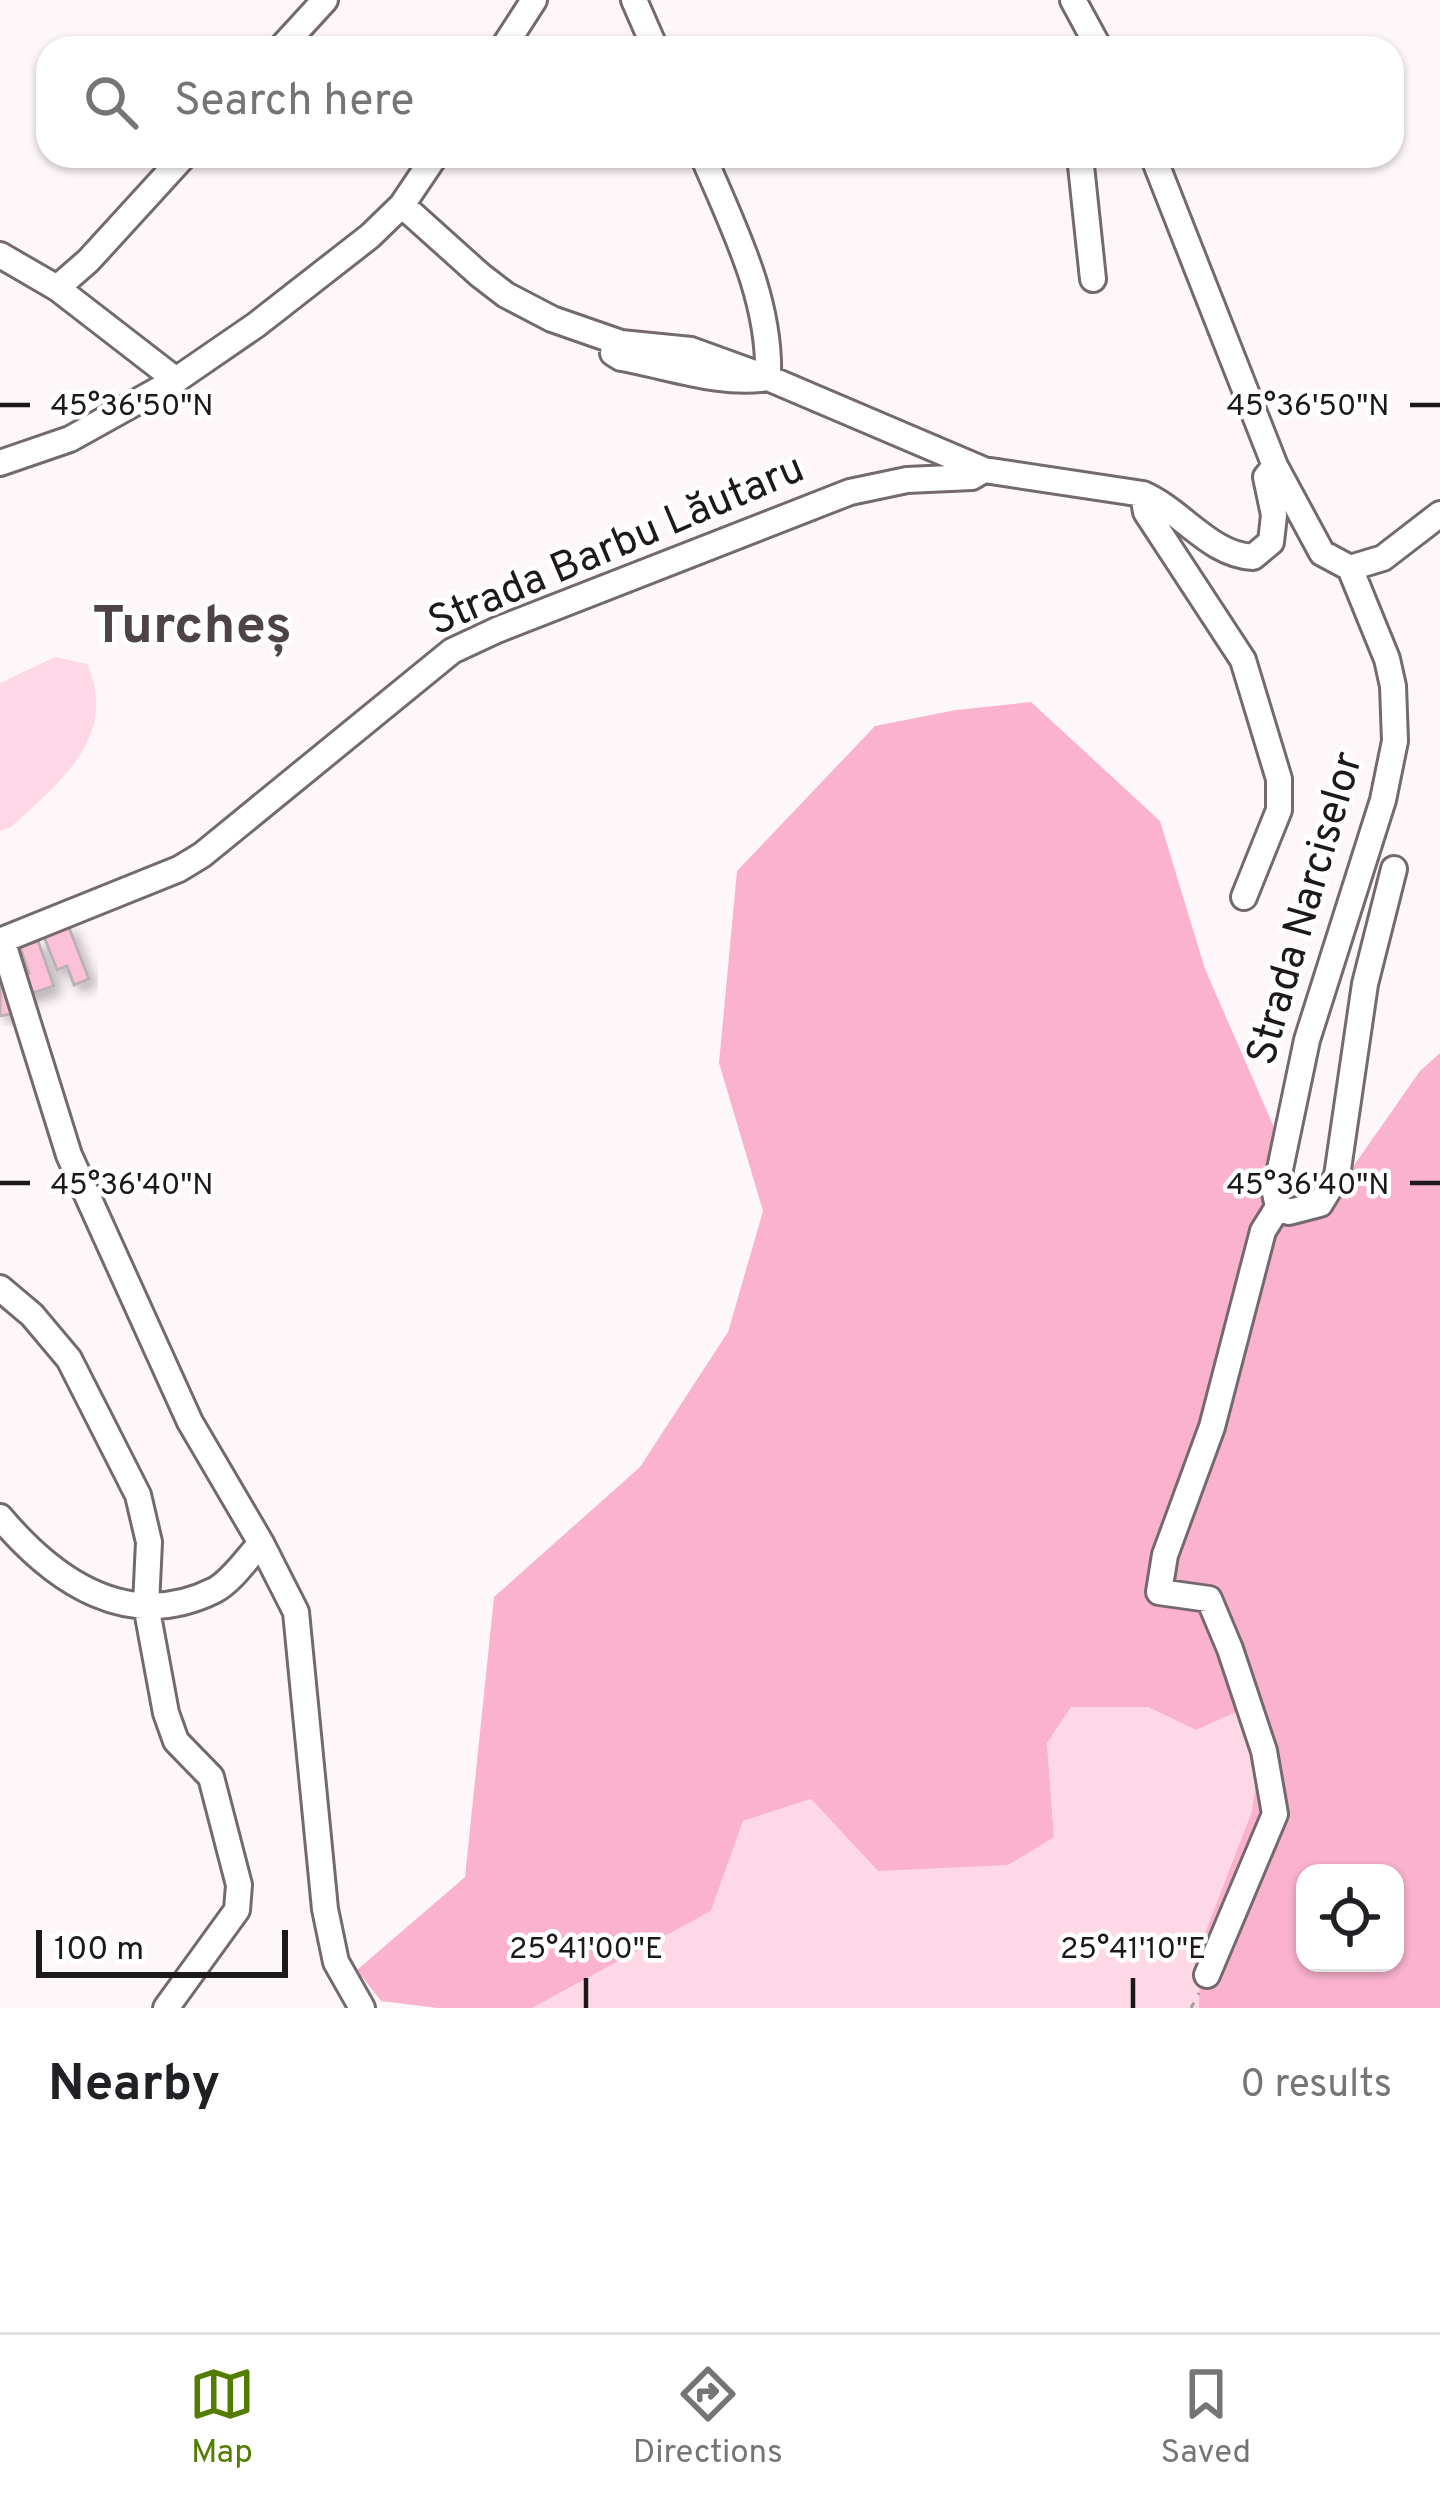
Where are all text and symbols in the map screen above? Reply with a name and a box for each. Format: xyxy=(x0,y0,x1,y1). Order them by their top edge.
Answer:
search box xyxy=(36,36,1404,168)
icon: search xyxy=(78,69,144,135)
text: Search here xyxy=(174,74,414,131)
text: 45°36'50"N xyxy=(50,389,214,426)
text: 45°36'50"N xyxy=(1226,389,1390,426)
street label: Strada Barbu Lăutaru xyxy=(421,444,813,650)
district label: Turcheș xyxy=(92,594,292,663)
street label: Strada Narciselor xyxy=(1237,746,1377,1072)
text: 45°36'40"N xyxy=(50,1168,214,1205)
text: 45°36'40"N xyxy=(1226,1168,1390,1205)
map controls xyxy=(1296,1864,1404,1972)
button: locate xyxy=(1296,1864,1404,1972)
scale bar xyxy=(36,1924,288,1977)
text: 100 m xyxy=(54,1930,144,1972)
text: 25°41'00"E xyxy=(509,1932,663,1969)
text: 25°41'10"E xyxy=(1060,1932,1206,1969)
text: Nearby xyxy=(48,2054,220,2119)
text: 0 results xyxy=(1240,2062,1392,2111)
tab: Map xyxy=(189,2361,255,2475)
tab: Directions xyxy=(633,2361,783,2475)
tab: Saved xyxy=(1160,2361,1251,2475)

